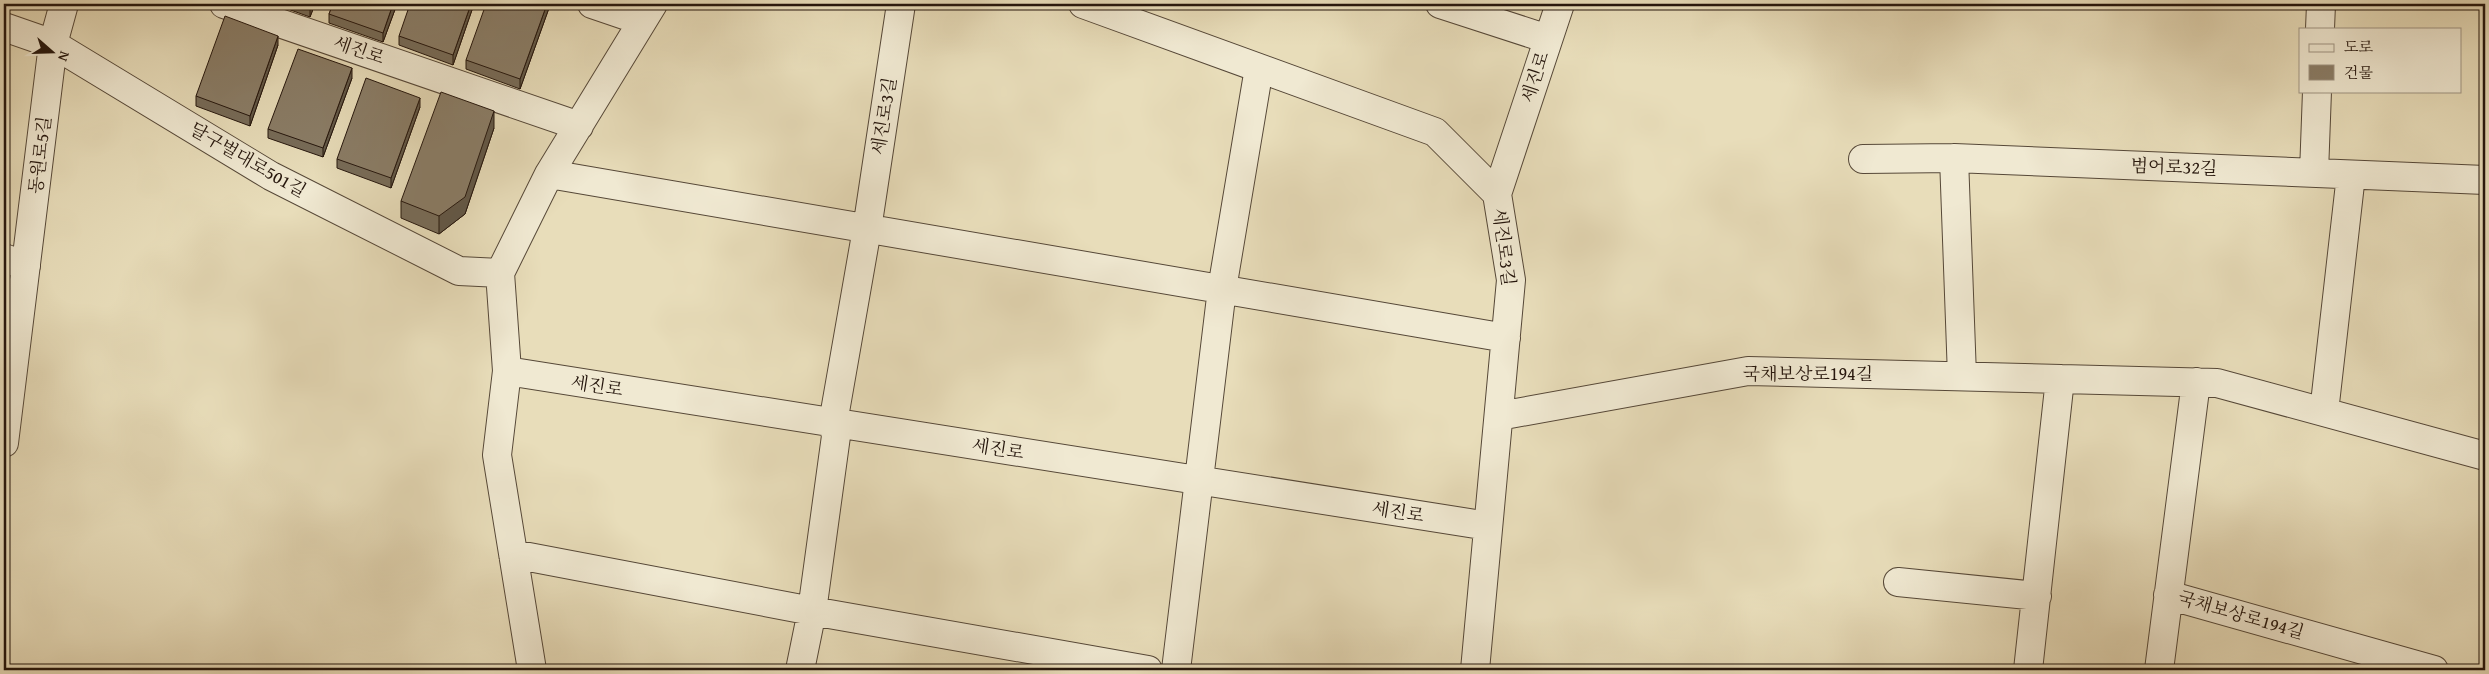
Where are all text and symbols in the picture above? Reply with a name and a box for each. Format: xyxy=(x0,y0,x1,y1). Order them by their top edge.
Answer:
north arrow xyxy=(28,28,78,78)
street label: 세진로 xyxy=(330,28,388,71)
legend xyxy=(2299,28,2462,92)
text: 도로 xyxy=(2344,36,2373,57)
street label: 세진로 xyxy=(1514,48,1555,106)
text: N xyxy=(53,49,75,65)
text: 건물 xyxy=(2344,62,2373,83)
street label: 세진로3길 xyxy=(864,75,903,157)
street label: 동원로5길 xyxy=(21,114,58,195)
street label: 달구벌대로501길 xyxy=(185,115,311,204)
street label: 범어로32길 xyxy=(2130,151,2218,182)
street label: 세진로3길 xyxy=(1486,206,1523,287)
street label: 국채보상로194길 xyxy=(1743,360,1873,387)
street label: 세진로 xyxy=(569,368,625,403)
street label: 세진로 xyxy=(970,431,1026,466)
street label: 세진로 xyxy=(1370,494,1426,529)
street label: 국채보상로194길 xyxy=(2175,584,2307,645)

